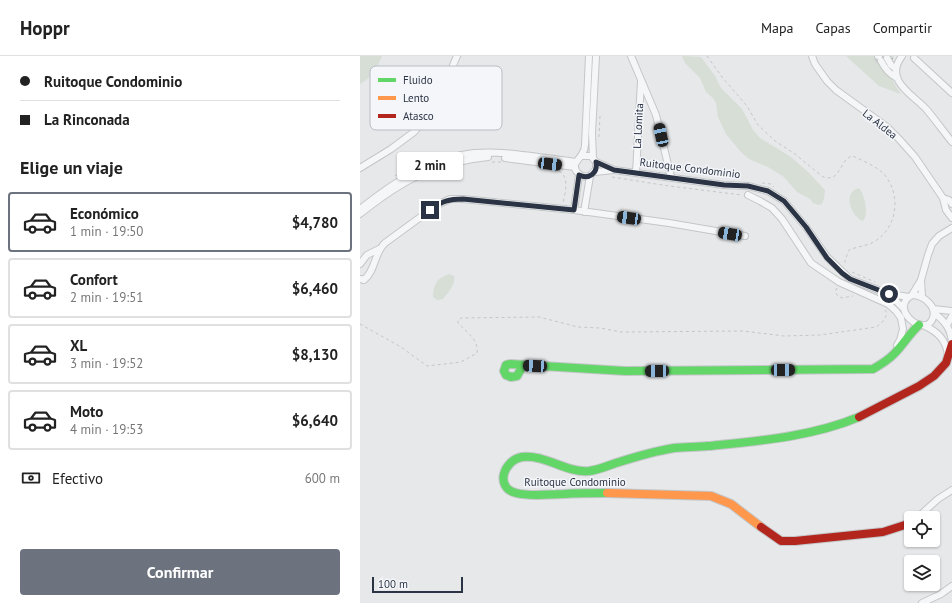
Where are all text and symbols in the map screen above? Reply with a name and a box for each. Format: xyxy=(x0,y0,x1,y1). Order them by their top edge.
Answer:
text: Hoppr xyxy=(20,16,70,40)
text: Mapa xyxy=(761,19,794,37)
text: Capas xyxy=(816,19,851,37)
text: Compartir xyxy=(873,19,932,37)
legend xyxy=(370,66,502,130)
text: Ruitoque Condominio xyxy=(44,72,182,91)
text: Fluido xyxy=(403,73,433,87)
text: Lento xyxy=(403,91,429,105)
street label: La Lomita xyxy=(630,103,646,149)
street label: La Aldea xyxy=(860,106,900,142)
text: Atasco xyxy=(403,109,434,123)
text: La Rinconada xyxy=(44,110,130,129)
car xyxy=(653,122,669,148)
callout: 2 min xyxy=(397,152,463,180)
street label: Ruitoque Condominio xyxy=(639,155,741,181)
text: Elige un viaje xyxy=(20,156,123,179)
text: 2 min xyxy=(414,157,446,174)
car xyxy=(537,157,563,171)
route end xyxy=(421,201,439,219)
icon: car xyxy=(22,204,58,240)
text: Económico xyxy=(70,204,139,223)
car xyxy=(616,210,642,226)
text: $4,780 xyxy=(292,213,338,232)
text: 1 min · 19:50 xyxy=(70,223,143,240)
car xyxy=(717,226,743,242)
icon: car xyxy=(22,270,58,306)
text: Confort xyxy=(70,270,118,289)
text: $6,460 xyxy=(292,279,338,298)
route start xyxy=(880,285,898,303)
text: 2 min · 19:51 xyxy=(70,289,143,306)
icon: car xyxy=(22,336,58,372)
text: XL xyxy=(70,336,87,355)
text: $8,130 xyxy=(292,345,338,364)
text: 3 min · 19:52 xyxy=(70,355,143,372)
car xyxy=(523,359,547,373)
car xyxy=(771,364,795,376)
car xyxy=(645,365,669,377)
icon: car xyxy=(22,402,58,438)
text: Moto xyxy=(70,402,103,421)
text: $6,640 xyxy=(292,411,338,430)
text: 4 min · 19:53 xyxy=(70,421,143,438)
icon: cash xyxy=(20,467,42,489)
text: Efectivo xyxy=(52,469,103,488)
text: 600 m xyxy=(305,470,340,487)
street label: Ruitoque Condominio xyxy=(524,475,626,489)
map controls xyxy=(904,511,940,591)
button: locate xyxy=(904,511,940,547)
button: Confirmar xyxy=(20,549,340,595)
button: layers xyxy=(904,555,940,591)
scale bar xyxy=(372,575,463,594)
text: 100 m xyxy=(378,577,408,591)

